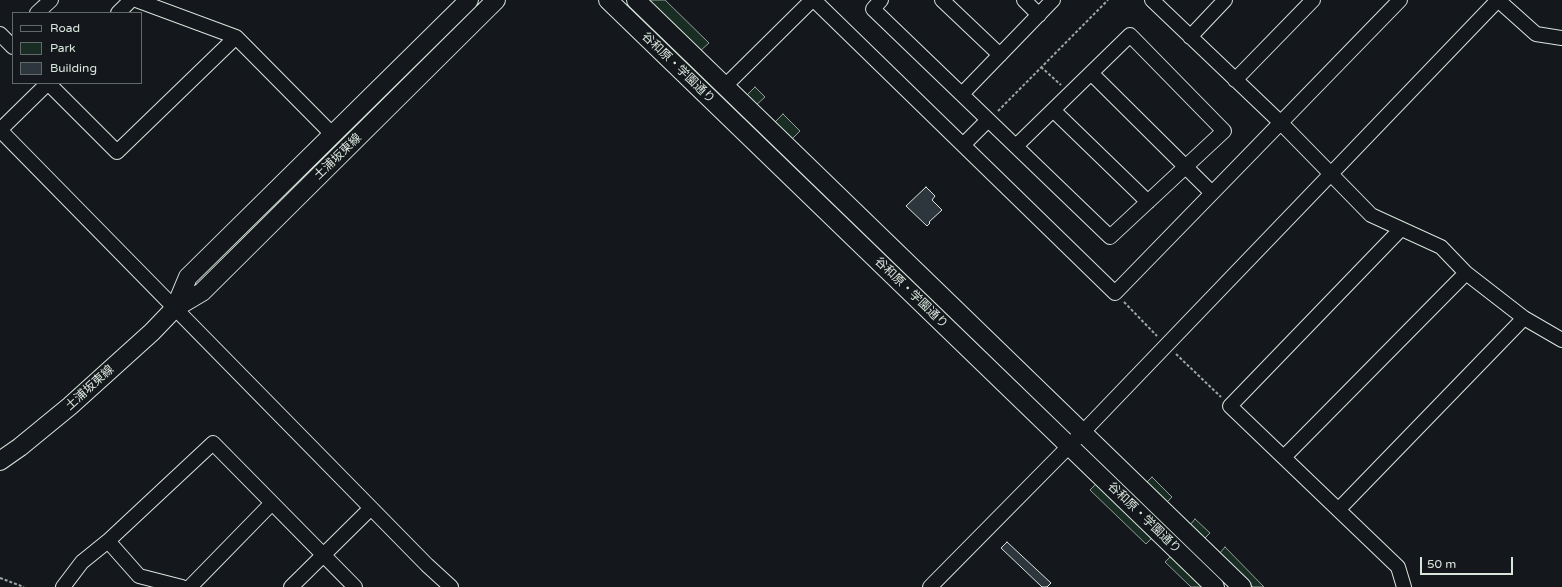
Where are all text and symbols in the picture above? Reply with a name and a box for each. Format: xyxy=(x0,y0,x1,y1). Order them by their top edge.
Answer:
legend xyxy=(12,12,142,84)
text: Road xyxy=(50,21,80,35)
street label: 谷和原・学園通り xyxy=(638,29,718,107)
text: Park xyxy=(50,41,76,55)
text: Building xyxy=(50,61,97,75)
street label: 土浦坂東線 xyxy=(311,131,365,183)
street label: 谷和原・学園通り xyxy=(871,254,951,332)
street label: 土浦坂東線 xyxy=(63,363,117,413)
street label: 谷和原・学園通り xyxy=(1104,479,1184,557)
scale bar xyxy=(1422,549,1515,575)
text: 50 m xyxy=(1427,557,1456,571)

